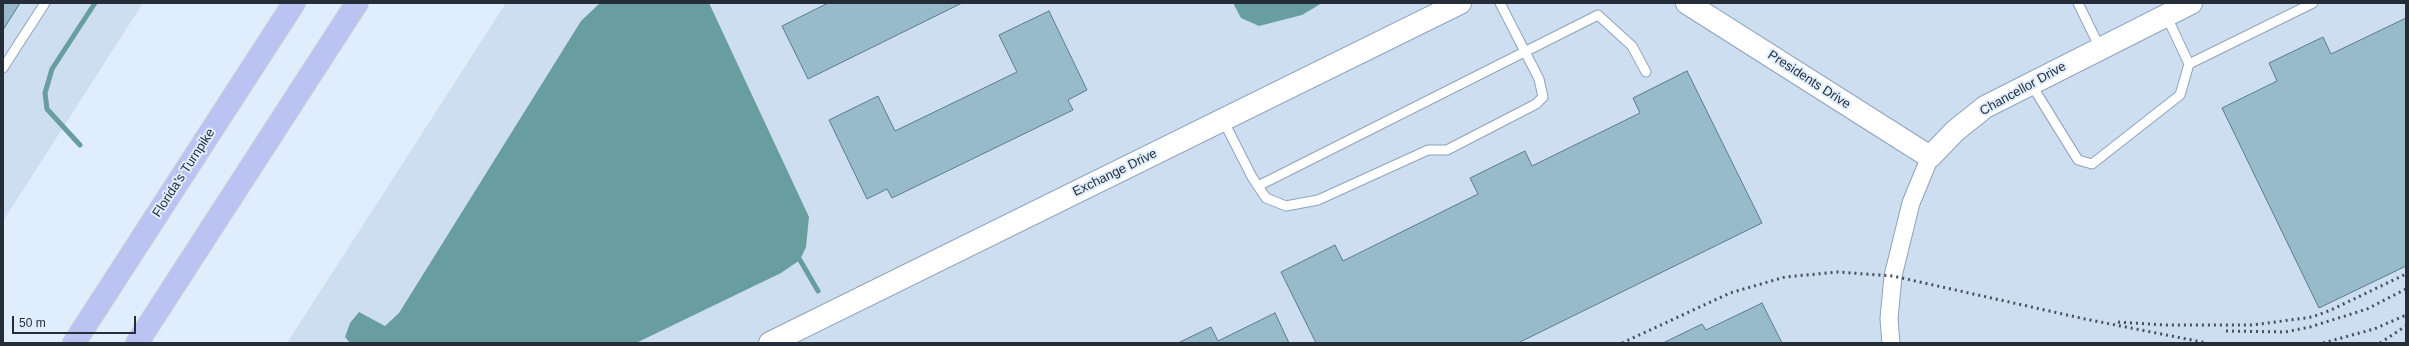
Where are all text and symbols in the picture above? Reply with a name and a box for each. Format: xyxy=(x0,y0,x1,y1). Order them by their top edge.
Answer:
street label: Presidents Drive xyxy=(1765,47,1853,113)
street label: Chancellor Drive xyxy=(1977,59,2069,119)
street label: Florida's Turnpike xyxy=(150,126,218,220)
street label: Exchange Drive xyxy=(1070,146,1160,200)
scale bar xyxy=(14,308,138,334)
text: 50 m xyxy=(19,316,46,330)

